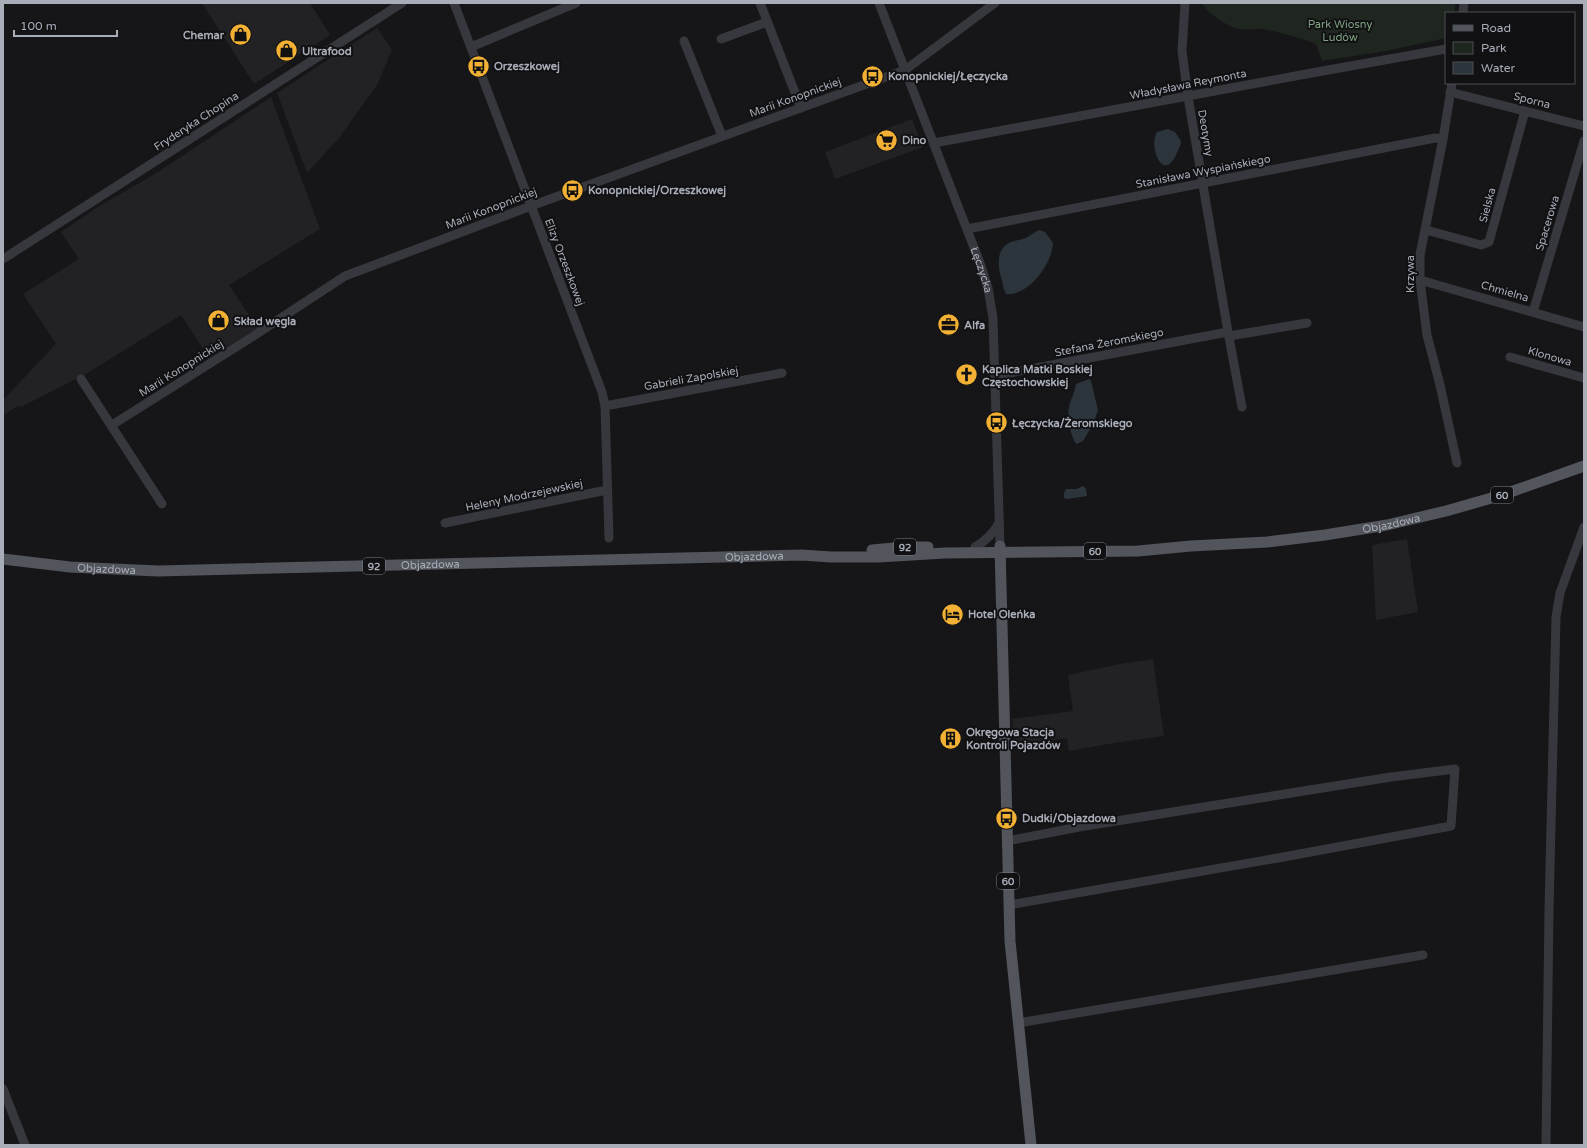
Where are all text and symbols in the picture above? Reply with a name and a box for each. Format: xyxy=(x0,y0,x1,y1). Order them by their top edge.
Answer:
scale bar xyxy=(14,12,117,38)
legend xyxy=(1445,12,1575,84)
park label: Park Wiosny Ludów xyxy=(1308,18,1372,44)
text: 100 m xyxy=(20,19,57,33)
text: Road xyxy=(1481,21,1511,35)
shop icon: Chemar xyxy=(227,22,253,48)
place label: Chemar xyxy=(183,29,225,42)
shop icon: Ultrafood xyxy=(274,38,300,64)
text: Park xyxy=(1481,41,1507,55)
place label: Ultrafood xyxy=(302,45,352,58)
bus stop icon: Orzeszkowej xyxy=(465,53,491,79)
place label: Orzeszkowej xyxy=(494,60,560,74)
text: Water xyxy=(1481,61,1516,75)
bus stop icon: Konopnickiej/Łęczycka xyxy=(859,63,885,89)
street label: Władysława Reymonta xyxy=(1129,67,1248,102)
place label: Konopnickiej/Łęczycka xyxy=(888,70,1008,84)
street label: Marii Konopnickiej xyxy=(747,75,843,120)
street label: Fryderyka Chopina xyxy=(152,89,241,154)
street label: Sporna xyxy=(1512,90,1552,111)
street label: Deotymy xyxy=(1195,109,1216,157)
supermarket icon: Dino xyxy=(874,127,900,153)
place label: Dino xyxy=(902,134,927,147)
street label: Stanisława Wyspiańskiego xyxy=(1135,152,1272,191)
bus stop icon: Konopnickiej/Orzeszkowej xyxy=(560,177,586,203)
place label: Konopnickiej/Orzeszkowej xyxy=(588,184,726,198)
street label: Marii Konopnickiej xyxy=(444,185,539,232)
street label: Sielska xyxy=(1477,186,1498,224)
street label: Spacerowa xyxy=(1533,194,1562,252)
street label: Elizy Orzeszkowej xyxy=(542,217,587,308)
street label: Łęczycka xyxy=(967,245,995,294)
street label: Krzywa xyxy=(1404,255,1417,293)
street label: Chmielna xyxy=(1480,278,1530,304)
shop icon: Skład węgla xyxy=(206,308,232,334)
office icon: Alfa xyxy=(935,312,961,338)
place label: Skład węgla xyxy=(234,315,296,329)
place label: Alfa xyxy=(964,319,985,332)
street label: Stefana Żeromskiego xyxy=(1053,325,1165,359)
street label: Marii Konopnickiej xyxy=(137,337,226,400)
street label: Klonowa xyxy=(1526,344,1573,369)
church icon: Kaplica Matki Boskiej Częstochowskiej xyxy=(954,362,980,388)
place label: Kaplica Matki Boskiej Częstochowskiej xyxy=(982,363,1093,390)
street label: Gabrieli Zapolskiej xyxy=(643,364,739,393)
bus stop icon: Łęczycka/Żeromskiego xyxy=(983,410,1009,436)
place label: Łęczycka/Żeromskiego xyxy=(1012,416,1133,431)
street label: Heleny Modrzejewskiej xyxy=(464,477,584,514)
road number: 60 xyxy=(1491,487,1513,503)
street label: Objazdowa xyxy=(1361,511,1422,536)
road number: 92 xyxy=(894,539,916,555)
road number: 60 xyxy=(1084,543,1106,559)
street label: Objazdowa xyxy=(725,549,784,564)
road number: 92 xyxy=(363,558,385,574)
street label: Objazdowa xyxy=(401,558,460,572)
street label: Objazdowa xyxy=(77,561,136,577)
hotel icon: Hotel Oleńka xyxy=(939,601,965,627)
place label: Hotel Oleńka xyxy=(968,608,1035,621)
building icon: Okręgowa Stacja Kontroli Pojazdów xyxy=(938,725,964,751)
place label: Okręgowa Stacja Kontroli Pojazdów xyxy=(966,726,1061,753)
bus stop icon: Dudki/Objazdowa xyxy=(994,805,1020,831)
place label: Dudki/Objazdowa xyxy=(1022,812,1116,826)
road number: 60 xyxy=(997,873,1019,889)

